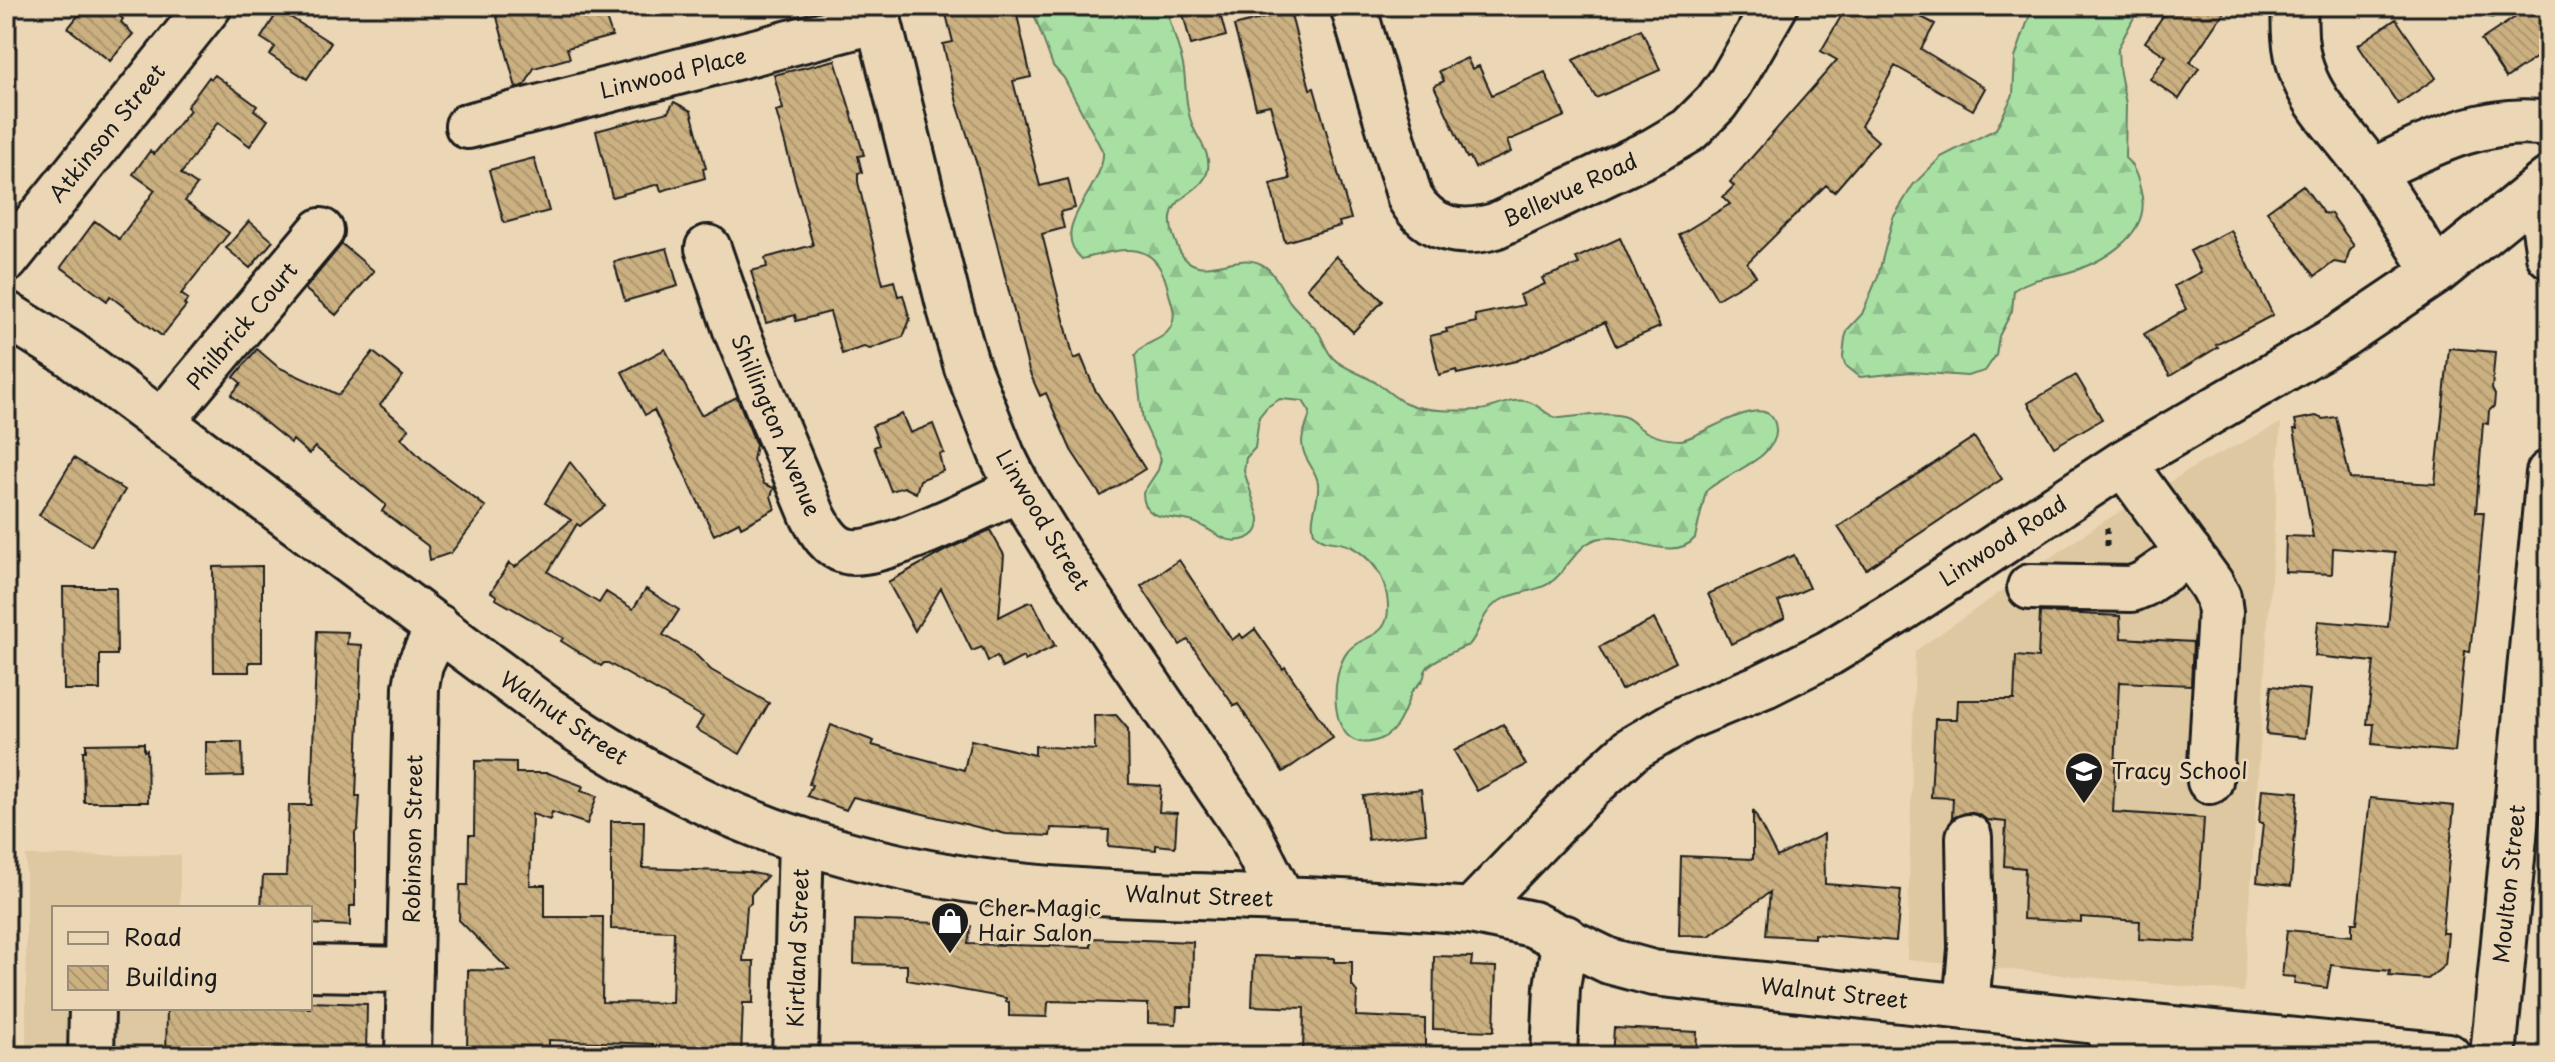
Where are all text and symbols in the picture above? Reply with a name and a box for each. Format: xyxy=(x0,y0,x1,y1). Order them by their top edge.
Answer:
street label: Linwood Place xyxy=(596,37,749,106)
street label: Atkinson Street xyxy=(40,56,172,208)
street label: Bellevue Road xyxy=(1497,143,1642,234)
street label: Philbrick Court xyxy=(177,254,304,396)
street label: Shillington Avenue xyxy=(724,328,831,521)
street label: Linwood Street xyxy=(989,442,1100,596)
street label: Linwood Road xyxy=(1932,486,2073,593)
street label: Walnut Street xyxy=(494,662,636,772)
school or university icon: Tracy School xyxy=(2063,750,2105,805)
place label: Tracy School xyxy=(2112,753,2248,786)
street label: Robinson Street xyxy=(394,754,429,924)
street label: Moulton Street xyxy=(2483,803,2532,965)
street label: Kirtland Street xyxy=(777,868,816,1028)
street label: Walnut Street xyxy=(1124,875,1274,914)
place label: Cher Magic Hair Salon xyxy=(978,890,1101,948)
shop icon: Cher Magic Hair Salon xyxy=(929,900,971,955)
legend xyxy=(52,906,312,1010)
text: Road xyxy=(124,918,182,954)
text: Building xyxy=(124,958,218,994)
street label: Walnut Street xyxy=(1759,967,1910,1016)

